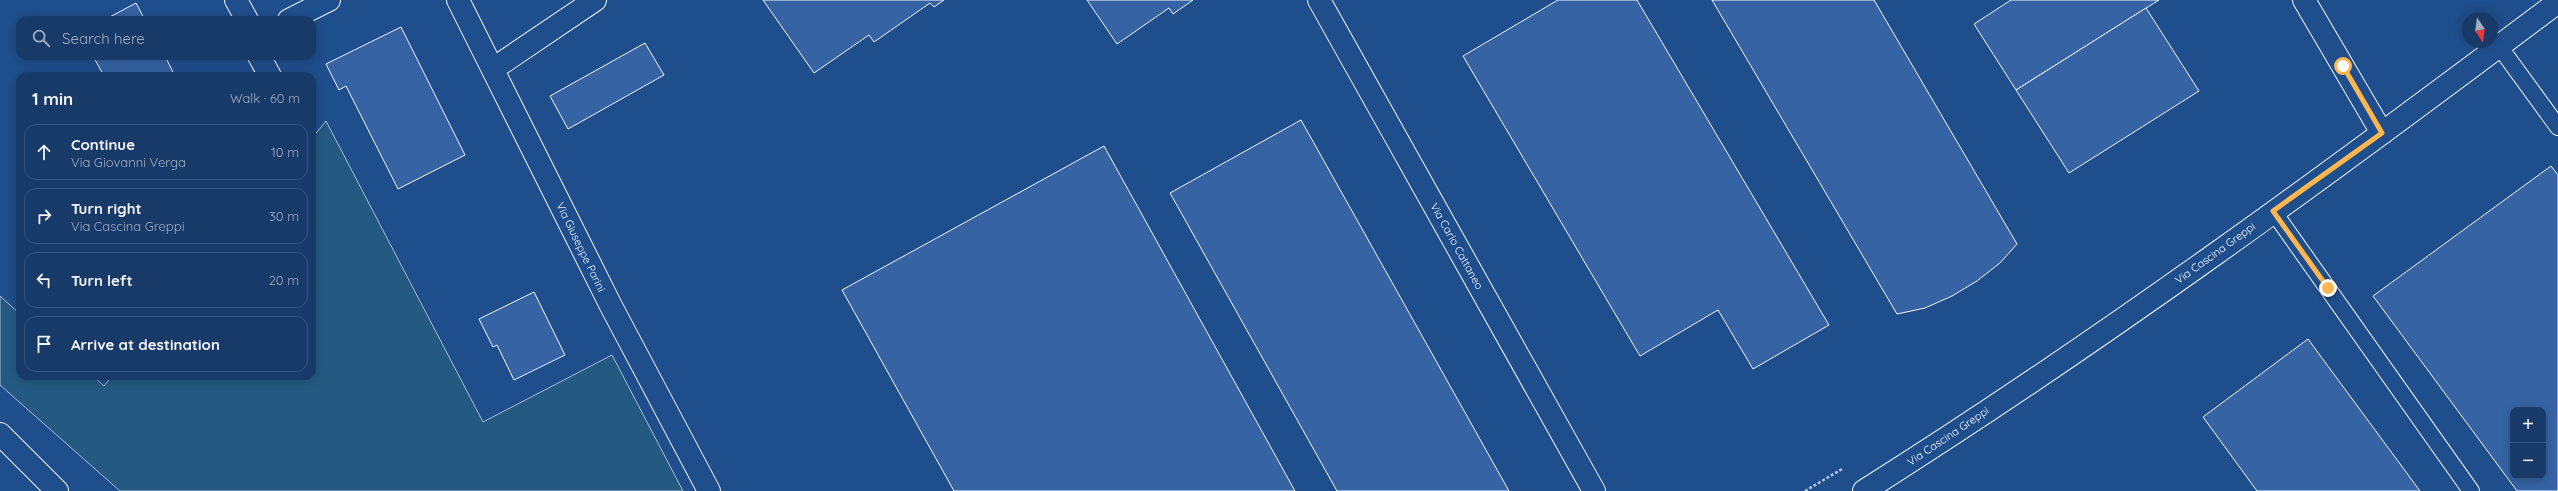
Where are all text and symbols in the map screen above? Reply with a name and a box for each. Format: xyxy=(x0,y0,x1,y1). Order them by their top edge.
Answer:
north arrow xyxy=(2462,12,2498,48)
search box xyxy=(16,16,316,60)
icon: search xyxy=(30,27,52,49)
text: Search here xyxy=(62,29,145,48)
route start xyxy=(2334,57,2352,75)
text: 1 min xyxy=(32,88,73,109)
text: Walk · 60 m xyxy=(230,90,300,106)
text: Continue xyxy=(71,135,135,154)
icon: ahead xyxy=(33,141,55,163)
text: 10 m xyxy=(271,144,299,160)
text: Via Giovanni Verga xyxy=(71,154,186,170)
text: Turn right xyxy=(71,199,142,218)
street label: Via Giuseppe Parini xyxy=(553,200,609,294)
street label: Via Carlo Cattaneo xyxy=(1427,200,1487,292)
icon: right xyxy=(33,205,55,227)
text: 30 m xyxy=(269,208,299,224)
text: Via Cascina Greppi xyxy=(71,218,184,234)
street label: Via Cascina Greppi xyxy=(2172,219,2258,287)
icon: left xyxy=(33,269,55,291)
text: Turn left xyxy=(71,271,133,290)
text: 20 m xyxy=(269,272,299,288)
route end xyxy=(2319,279,2337,297)
icon: arrive xyxy=(33,333,55,355)
text: Arrive at destination xyxy=(71,335,220,354)
street label: Via Cascina Greppi xyxy=(1904,403,1992,469)
map controls xyxy=(2510,407,2546,479)
button: + xyxy=(2510,407,2546,443)
button: − xyxy=(2510,443,2546,479)

